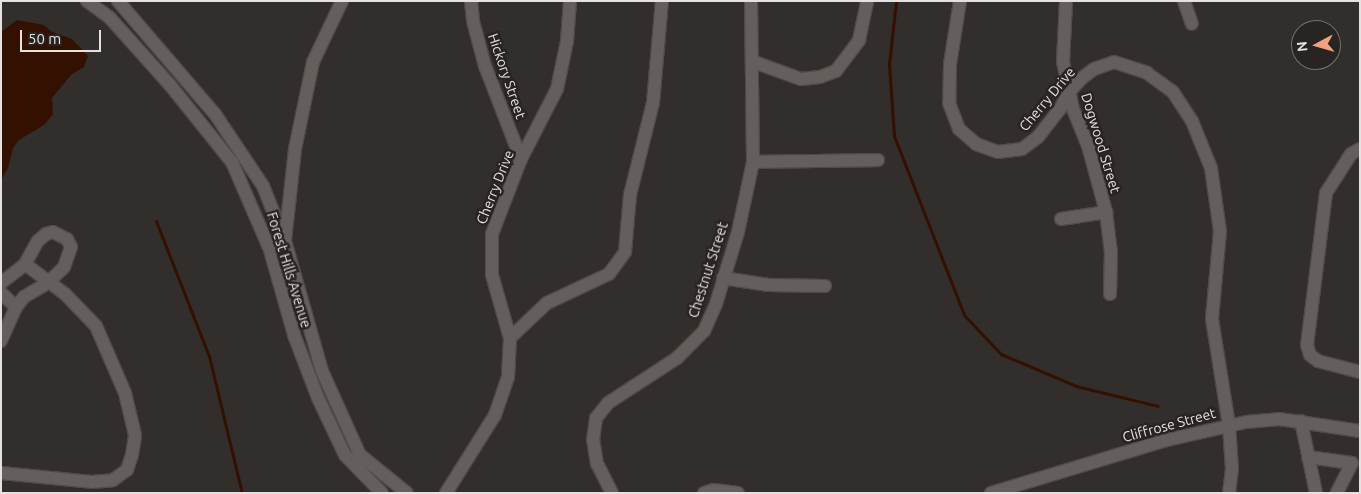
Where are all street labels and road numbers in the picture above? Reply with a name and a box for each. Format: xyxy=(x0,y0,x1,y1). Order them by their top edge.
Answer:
street label: Hickory Street xyxy=(485,31,529,121)
street label: Cherry Drive xyxy=(1015,64,1079,134)
street label: Dogwood Street xyxy=(1078,91,1124,195)
street label: Cherry Drive xyxy=(473,148,517,226)
street label: Forest Hills Avenue xyxy=(263,210,315,330)
street label: Chestnut Street xyxy=(685,220,731,320)
street label: Cliffrose Street xyxy=(1121,404,1217,446)

